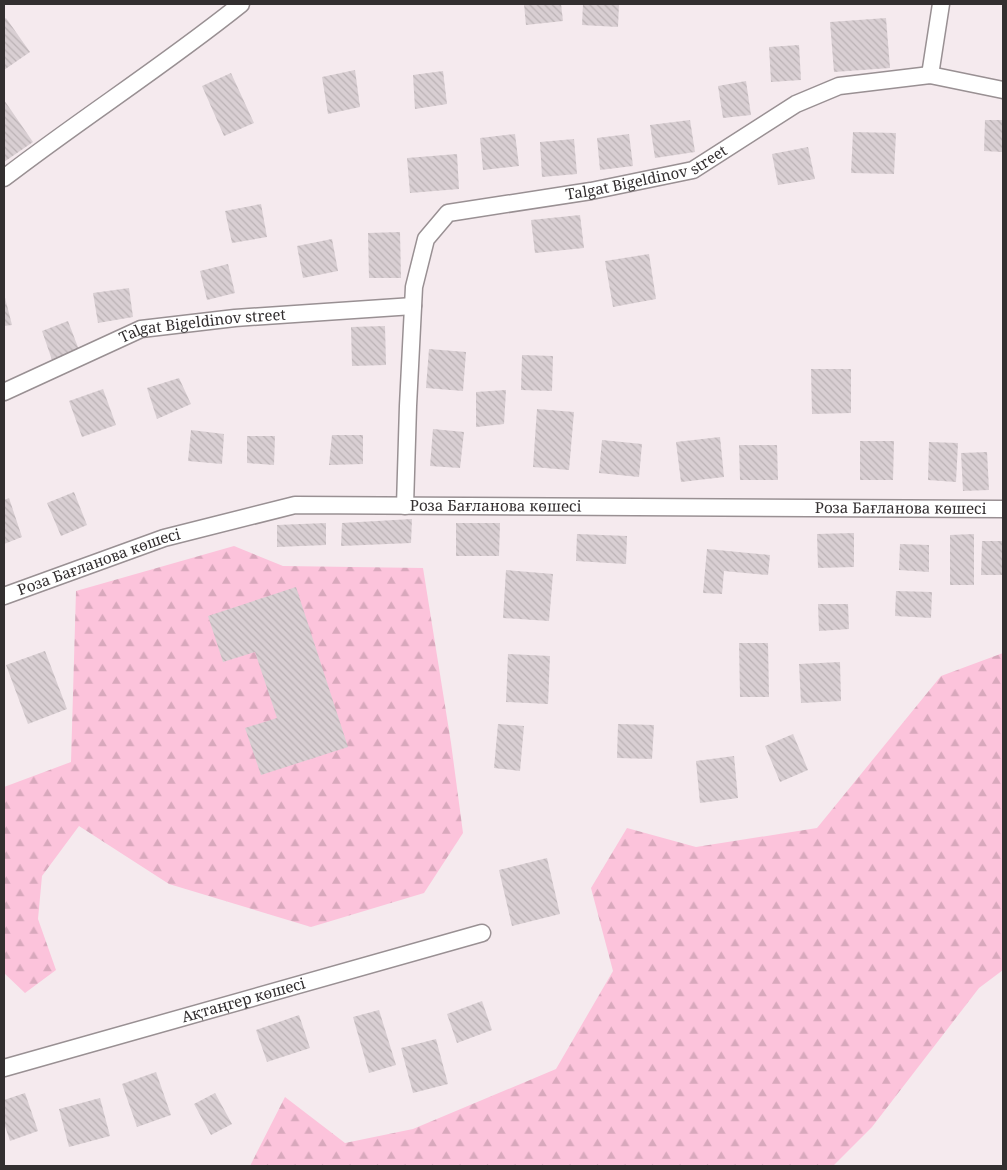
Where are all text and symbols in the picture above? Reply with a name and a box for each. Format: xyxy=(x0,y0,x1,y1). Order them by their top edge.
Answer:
street label: Talgat Bigeldinov street xyxy=(564,140,730,204)
street label: Talgat Bigeldinov street xyxy=(116,304,286,347)
street label: Роза Бағланова көшесі xyxy=(410,495,582,516)
street label: Роза Бағланова көшесі xyxy=(815,497,987,518)
street label: Роза Бағланова көшесі xyxy=(14,523,182,599)
street label: Ақтаңгер көшесі xyxy=(179,972,308,1026)

